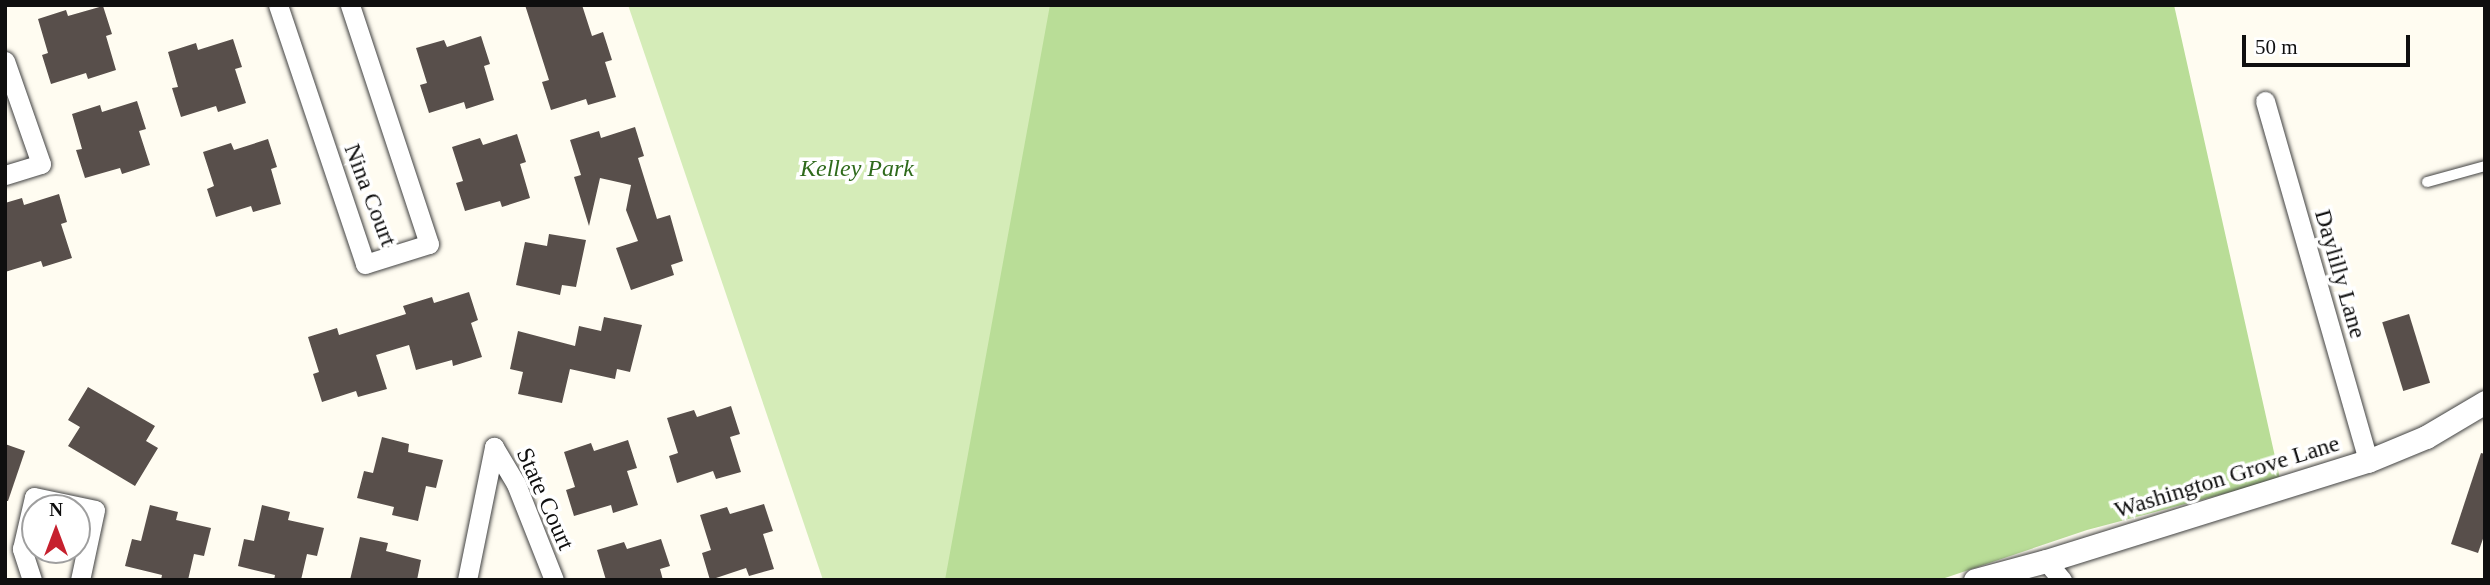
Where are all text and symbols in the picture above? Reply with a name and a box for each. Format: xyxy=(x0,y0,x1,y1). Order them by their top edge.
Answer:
scale bar xyxy=(2245,21,2413,65)
text: 50 m xyxy=(2255,35,2298,59)
street label: Nina Court xyxy=(337,140,403,250)
park label: Kelley Park xyxy=(800,155,914,183)
street label: Daylilly Lane xyxy=(2308,206,2372,342)
street label: Washington Grove Lane xyxy=(2111,429,2343,525)
street label: State Court xyxy=(510,444,580,554)
north arrow xyxy=(21,494,91,564)
text: N xyxy=(49,499,63,520)

